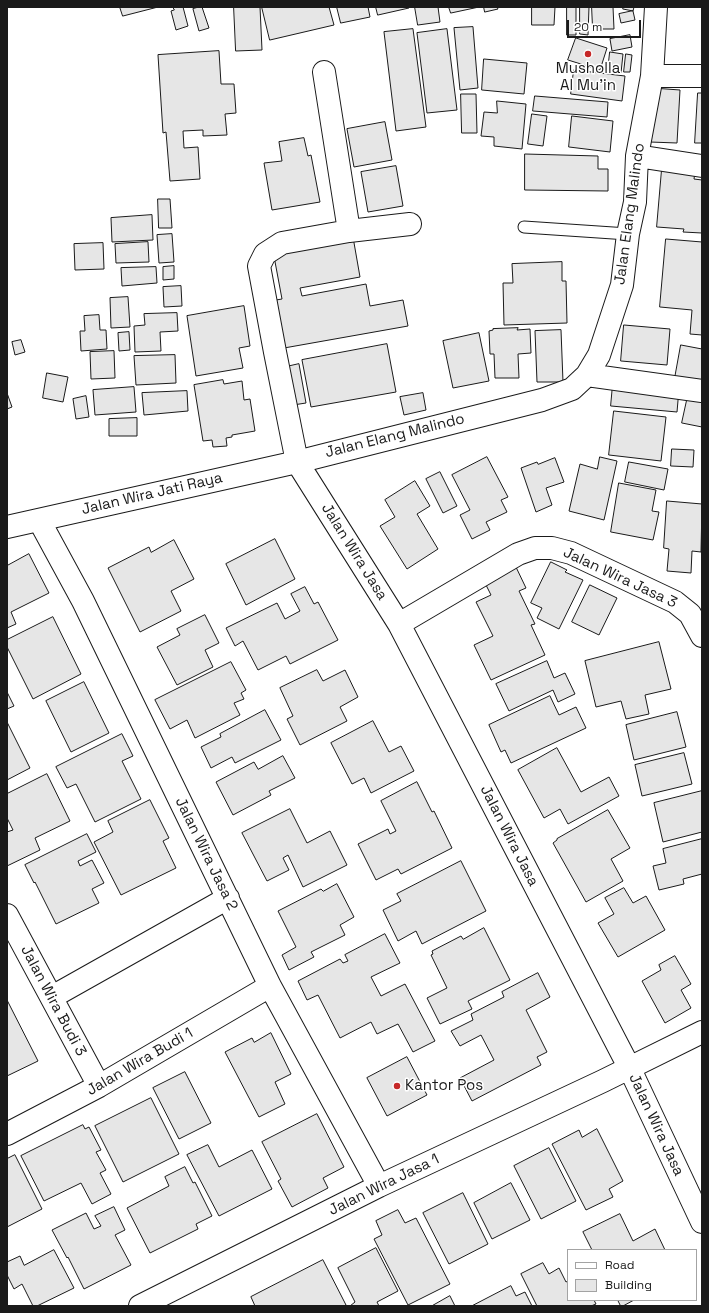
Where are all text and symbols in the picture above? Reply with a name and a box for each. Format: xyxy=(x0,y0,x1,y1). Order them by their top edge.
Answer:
scale bar xyxy=(569,12,643,38)
text: 20 m xyxy=(574,19,602,35)
marker: Musholla Al Mu'in xyxy=(583,49,593,59)
place label: Musholla Al Mu'in xyxy=(556,60,620,95)
street label: Jalan Elang Malindo xyxy=(611,142,649,286)
street label: Jalan Elang Malindo xyxy=(323,410,467,462)
street label: Jalan Wira Jati Raya xyxy=(80,469,224,519)
street label: Jalan Wira Jasa xyxy=(317,500,391,604)
street label: Jalan Wira Jasa 3 xyxy=(560,544,680,612)
street label: Jalan Wira Jasa xyxy=(476,783,542,889)
street label: Jalan Wira Jasa 2 xyxy=(171,794,241,914)
street label: Jalan Wira Budi 3 xyxy=(16,943,90,1059)
street label: Jalan Wira Budi 1 xyxy=(84,1024,196,1100)
street label: Jalan Wira Jasa xyxy=(624,1071,688,1179)
place label: Kantor Pos xyxy=(405,1077,483,1095)
marker: Kantor Pos xyxy=(392,1081,402,1091)
street label: Jalan Wira Jasa 1 xyxy=(326,1150,442,1220)
legend xyxy=(567,1249,697,1301)
text: Road xyxy=(605,1257,634,1273)
text: Building xyxy=(605,1277,652,1293)

